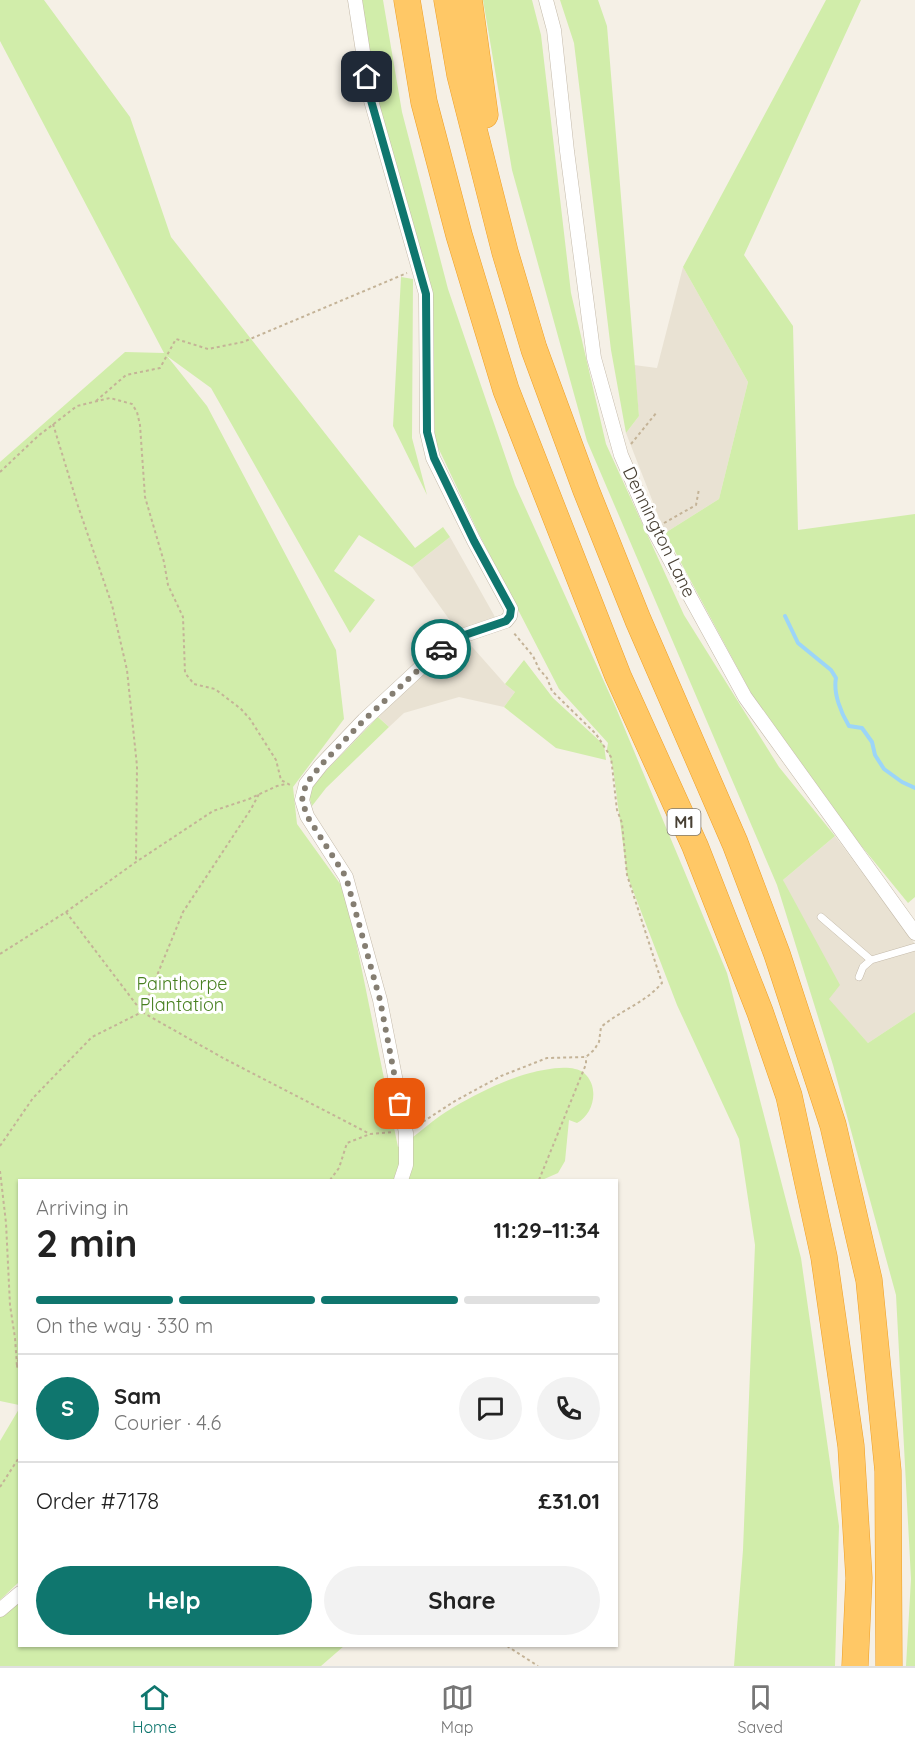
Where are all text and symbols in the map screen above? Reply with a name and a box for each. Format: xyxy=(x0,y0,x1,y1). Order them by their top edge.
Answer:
pin xyxy=(341,51,392,102)
icon: home xyxy=(350,60,383,93)
street label: Dennington Lane xyxy=(618,463,701,601)
courier xyxy=(411,619,471,679)
icon: car xyxy=(425,633,458,666)
road number: M1 xyxy=(668,809,700,835)
park label: Painthorpe Plantation xyxy=(136,972,228,1016)
pin xyxy=(374,1078,425,1129)
icon: bag xyxy=(383,1087,416,1120)
text: Arriving in xyxy=(36,1195,129,1220)
text: 11:29–11:34 xyxy=(494,1216,600,1244)
text: 2 min xyxy=(36,1218,138,1267)
text: On the way · 330 m xyxy=(36,1313,213,1338)
button: chat xyxy=(459,1377,522,1440)
button: phone xyxy=(537,1377,600,1440)
text: Sam xyxy=(114,1382,161,1410)
text: S xyxy=(61,1394,74,1422)
text: Courier · 4.6 xyxy=(114,1410,221,1435)
text: Order #7178 xyxy=(36,1487,159,1515)
text: £31.01 xyxy=(538,1487,600,1515)
button: Help xyxy=(36,1566,312,1635)
button: Share xyxy=(324,1566,600,1635)
tab: Home xyxy=(132,1681,177,1737)
tab: Map xyxy=(441,1681,474,1737)
tab: Saved xyxy=(737,1681,783,1737)

